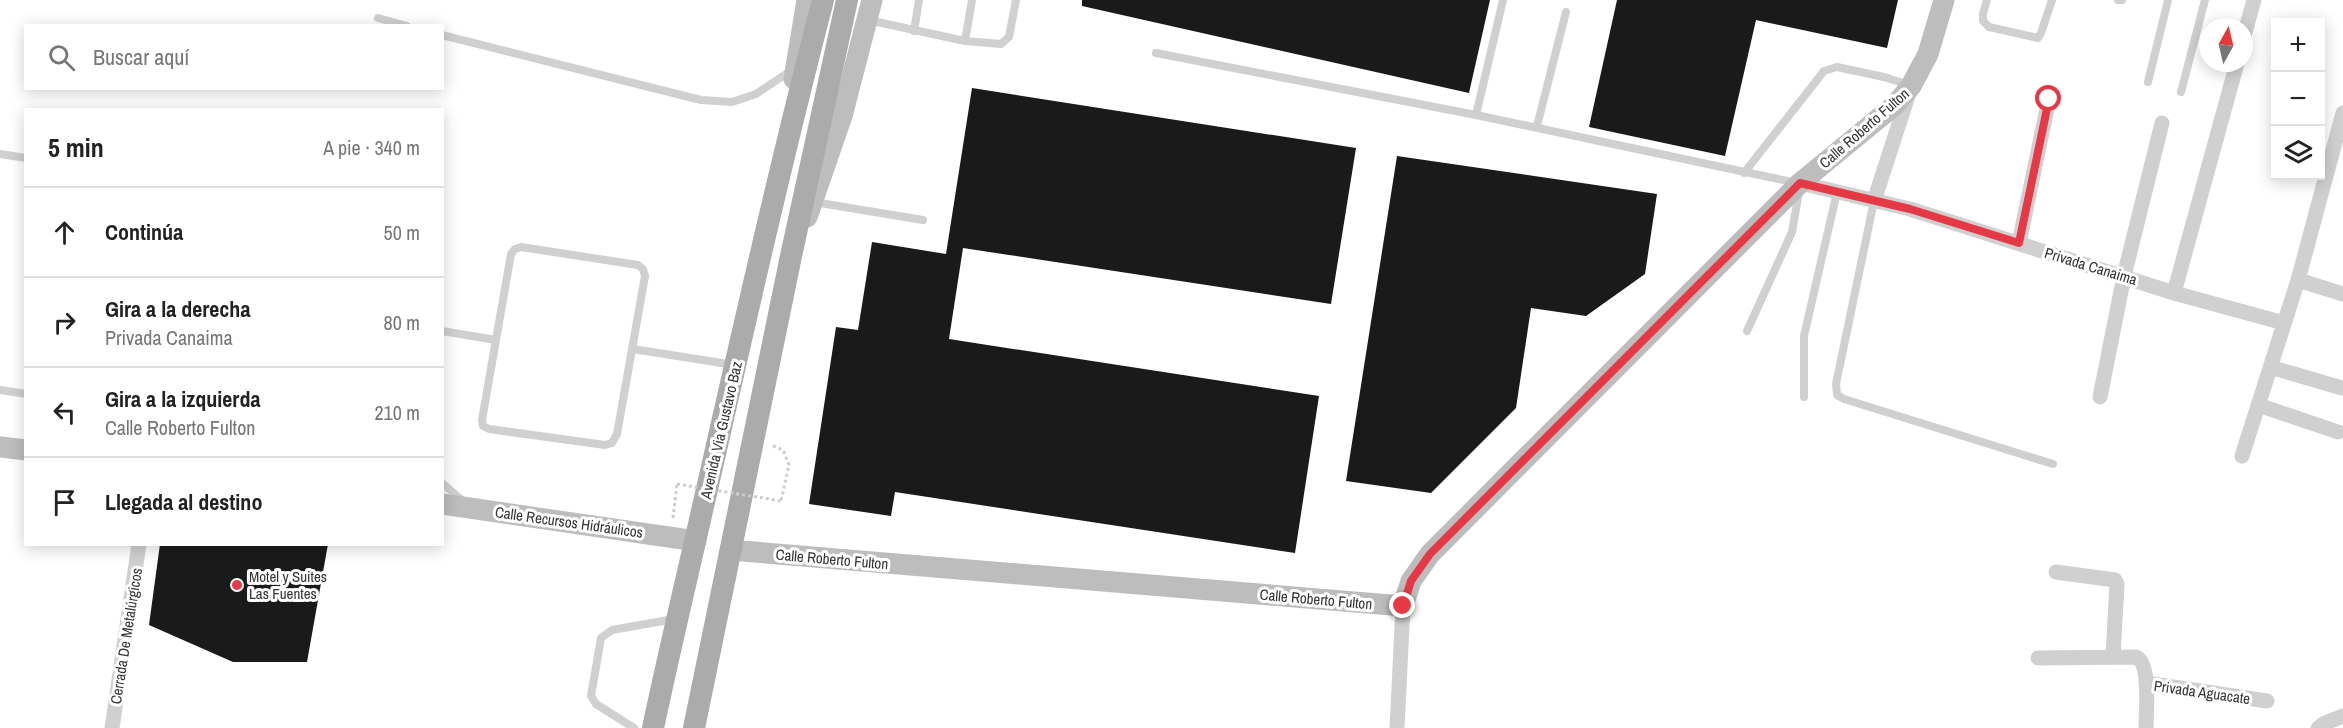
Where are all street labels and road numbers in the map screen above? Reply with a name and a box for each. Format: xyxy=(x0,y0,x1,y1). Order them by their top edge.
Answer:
street label: Calle Roberto Fulton xyxy=(1815,83,1913,173)
street label: Privada Canaima xyxy=(2042,242,2140,290)
street label: Avenida Via Gustavo Baz xyxy=(695,359,747,502)
street label: Calle Recursos Hidráulicos xyxy=(494,501,644,543)
street label: Calle Roberto Fulton xyxy=(775,544,889,574)
street label: Cerrada De Metalúrgicos xyxy=(105,567,147,705)
street label: Calle Roberto Fulton xyxy=(1259,584,1373,614)
street label: Privada Aguacate xyxy=(2152,675,2252,709)

